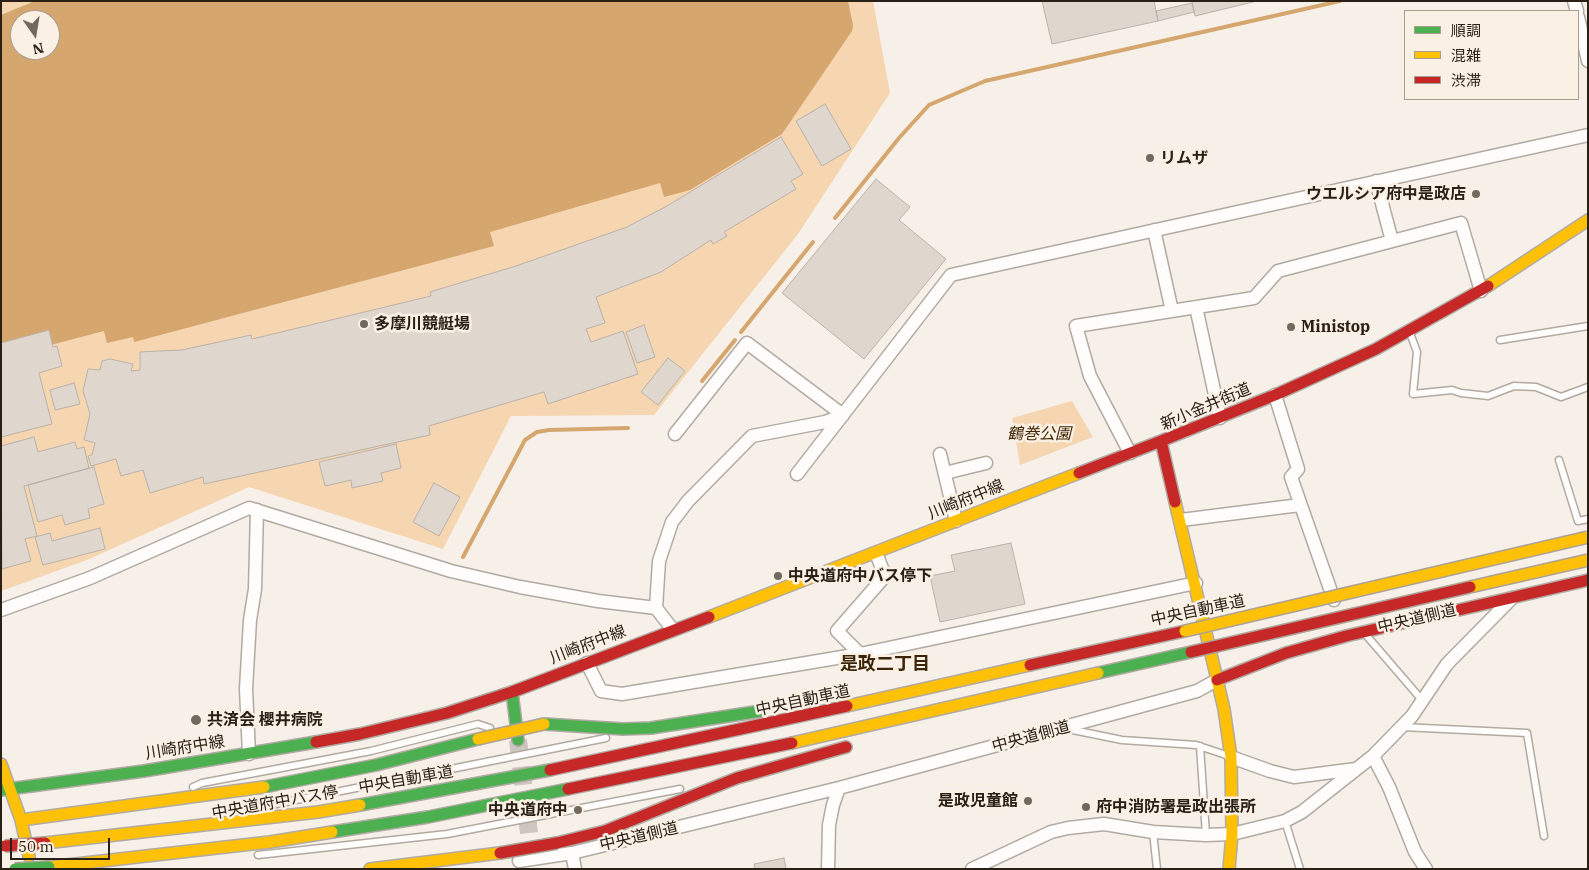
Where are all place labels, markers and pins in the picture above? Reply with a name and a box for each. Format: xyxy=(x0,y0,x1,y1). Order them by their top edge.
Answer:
place label: リムザ xyxy=(1160,148,1208,168)
marker: リムザ xyxy=(1144,152,1156,164)
place label: ウエルシア府中是政店 xyxy=(1306,184,1466,204)
marker: ウエルシア府中是政店 xyxy=(1470,188,1482,200)
place label: 多摩川競艇場 xyxy=(374,314,470,334)
place label: Ministop xyxy=(1301,317,1370,337)
marker: 多摩川競艇場 xyxy=(358,318,370,330)
marker: Ministop xyxy=(1285,321,1297,333)
place label: 中央道府中バス停下 xyxy=(788,566,932,586)
marker: 中央道府中バス停下 xyxy=(772,570,784,582)
place label: 共済会 櫻井病院 xyxy=(207,710,323,730)
marker: 共済会 櫻井病院 xyxy=(189,713,203,727)
place label: 是政児童館 xyxy=(938,791,1018,811)
marker: 是政児童館 xyxy=(1022,795,1034,807)
place label: 府中消防署是政出張所 xyxy=(1096,797,1256,817)
place label: 中央道府中 xyxy=(488,800,568,820)
marker: 府中消防署是政出張所 xyxy=(1080,801,1092,813)
marker: 中央道府中 xyxy=(572,804,584,816)

